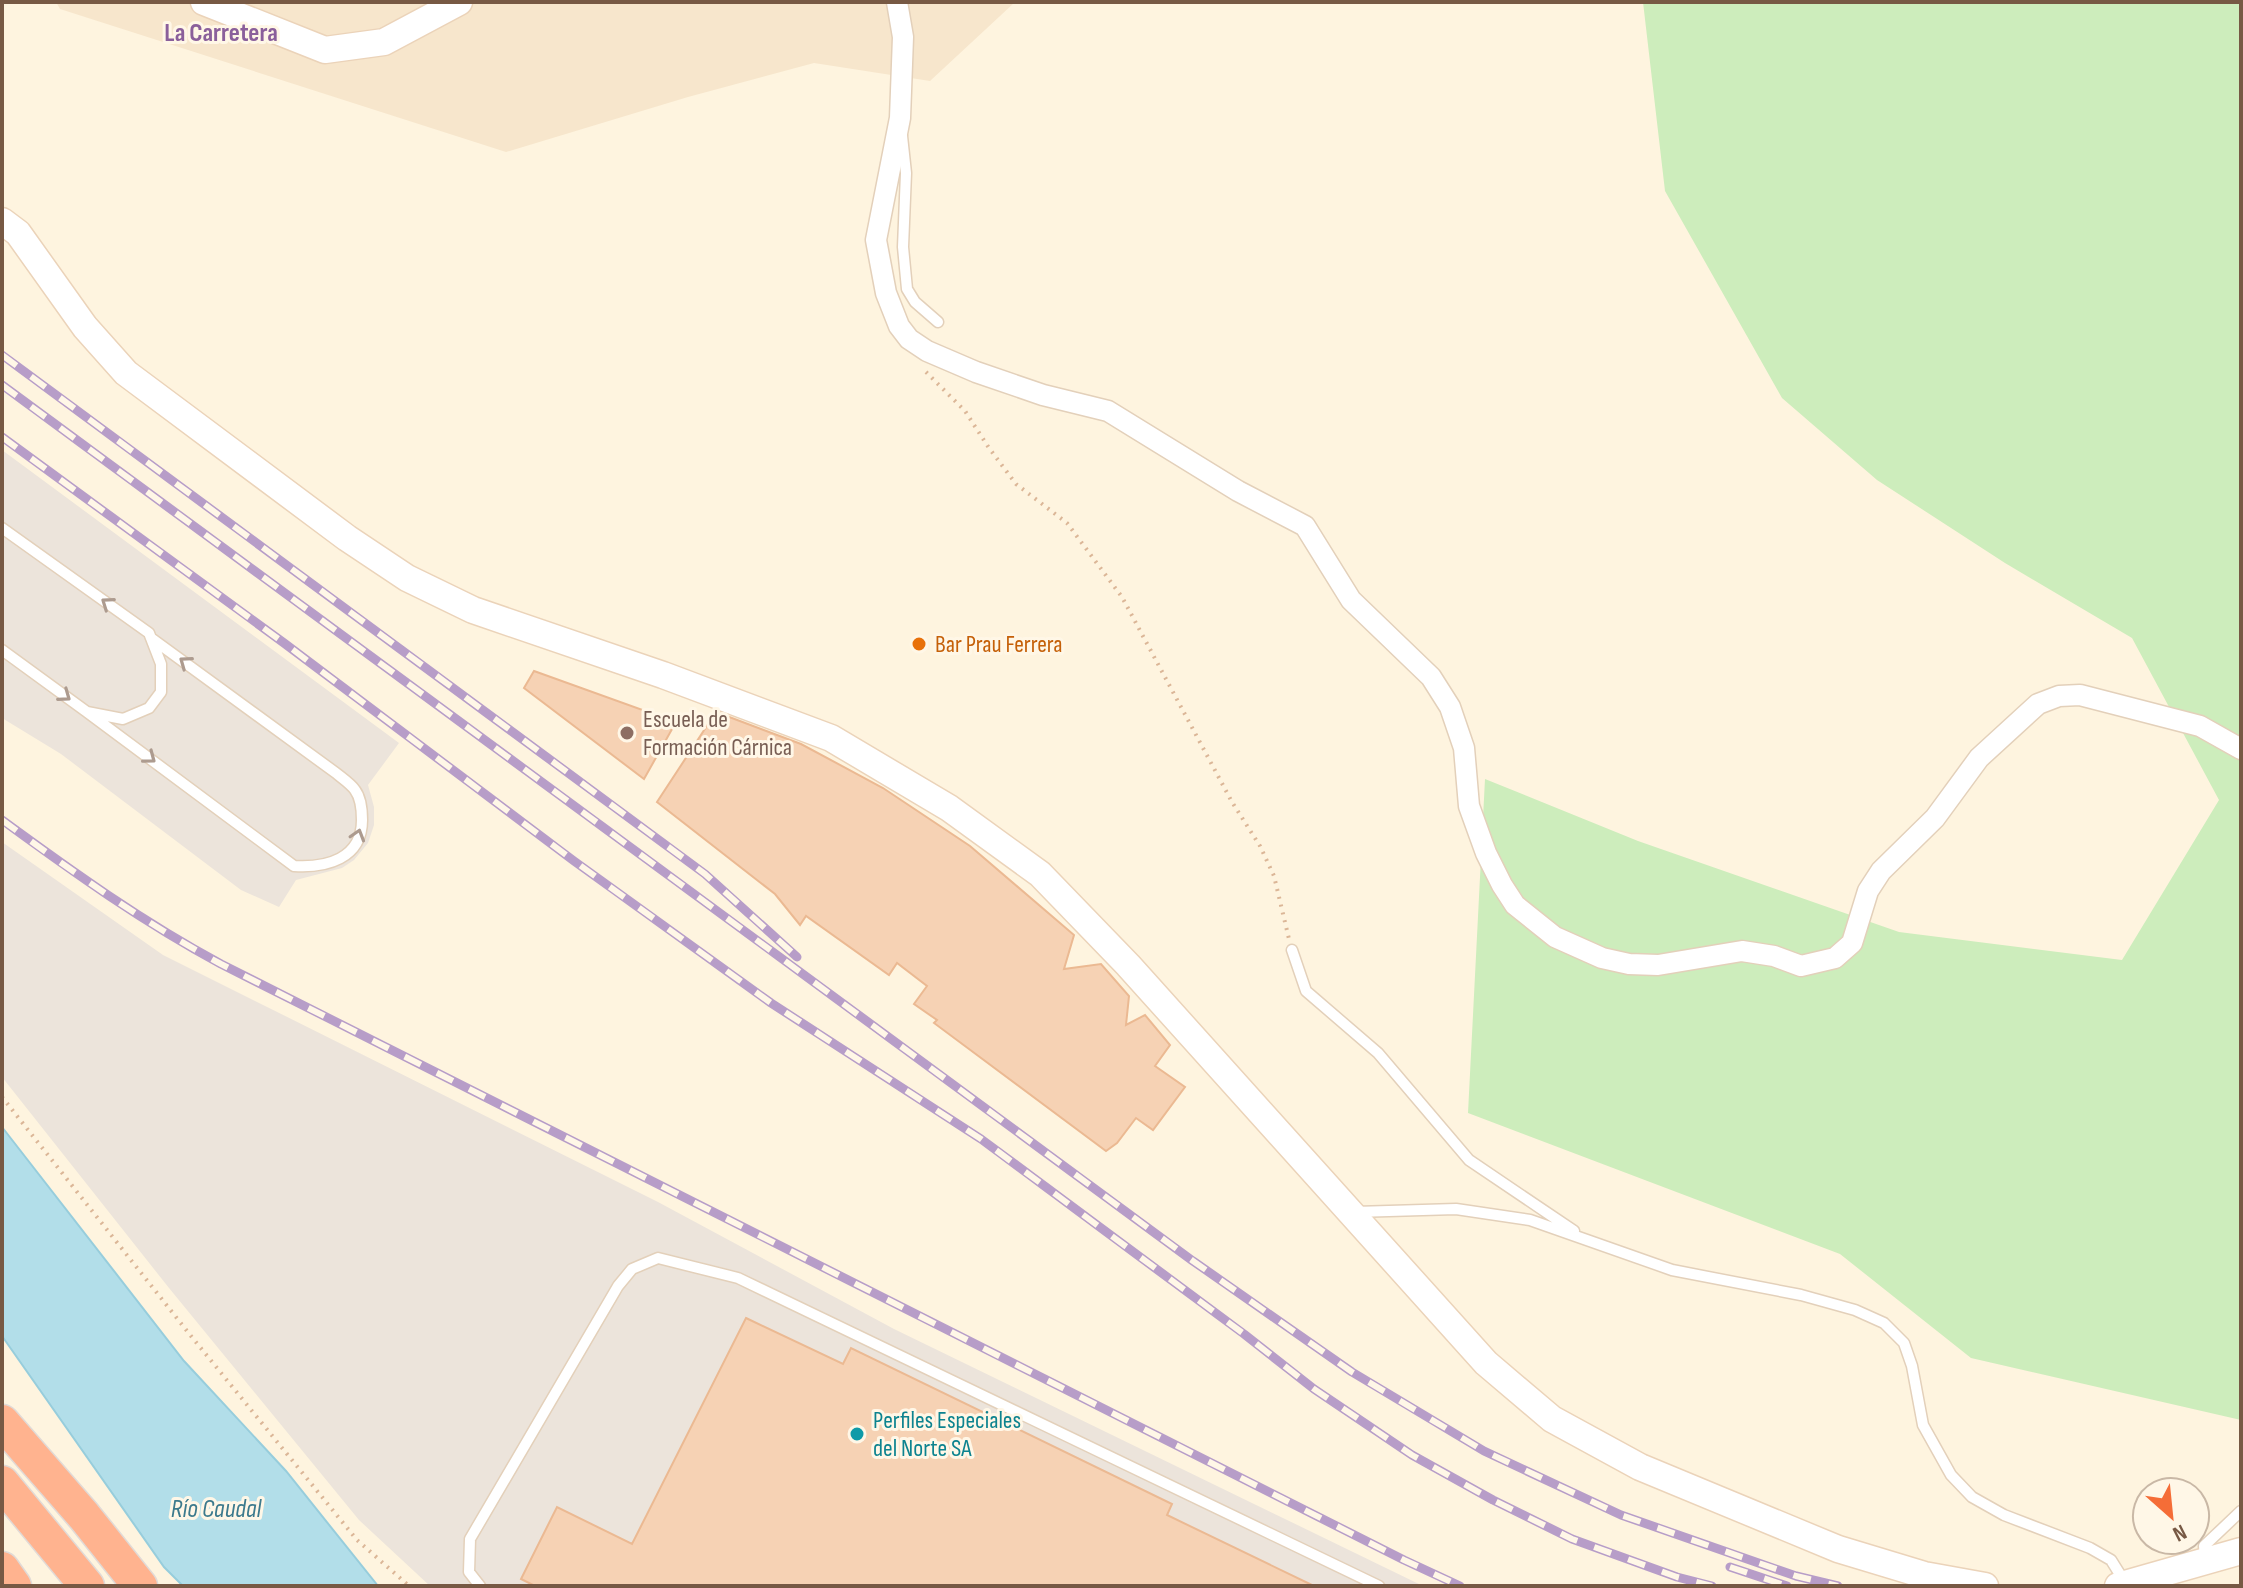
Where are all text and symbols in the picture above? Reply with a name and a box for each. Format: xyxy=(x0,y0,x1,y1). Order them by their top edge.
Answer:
district label: La Carretera xyxy=(164,18,278,49)
one-way arrow xyxy=(101,598,115,612)
place label: Bar Prau Ferrera xyxy=(935,630,1063,659)
marker: Bar Prau Ferrera xyxy=(910,635,928,653)
one-way arrow xyxy=(179,658,193,672)
one-way arrow xyxy=(57,686,71,701)
place label: Escuela de Formación Cárnica xyxy=(643,705,792,762)
marker: Escuela de Formación Cárnica xyxy=(618,724,636,742)
one-way arrow xyxy=(141,749,155,763)
one-way arrow xyxy=(349,829,365,842)
place label: Perfiles Especiales del Norte SA xyxy=(873,1406,1021,1463)
marker: Perfiles Especiales del Norte SA xyxy=(848,1425,866,1443)
north arrow xyxy=(2131,1476,2211,1556)
water label: Río Caudal xyxy=(171,1494,262,1525)
text: N xyxy=(2168,1518,2191,1547)

